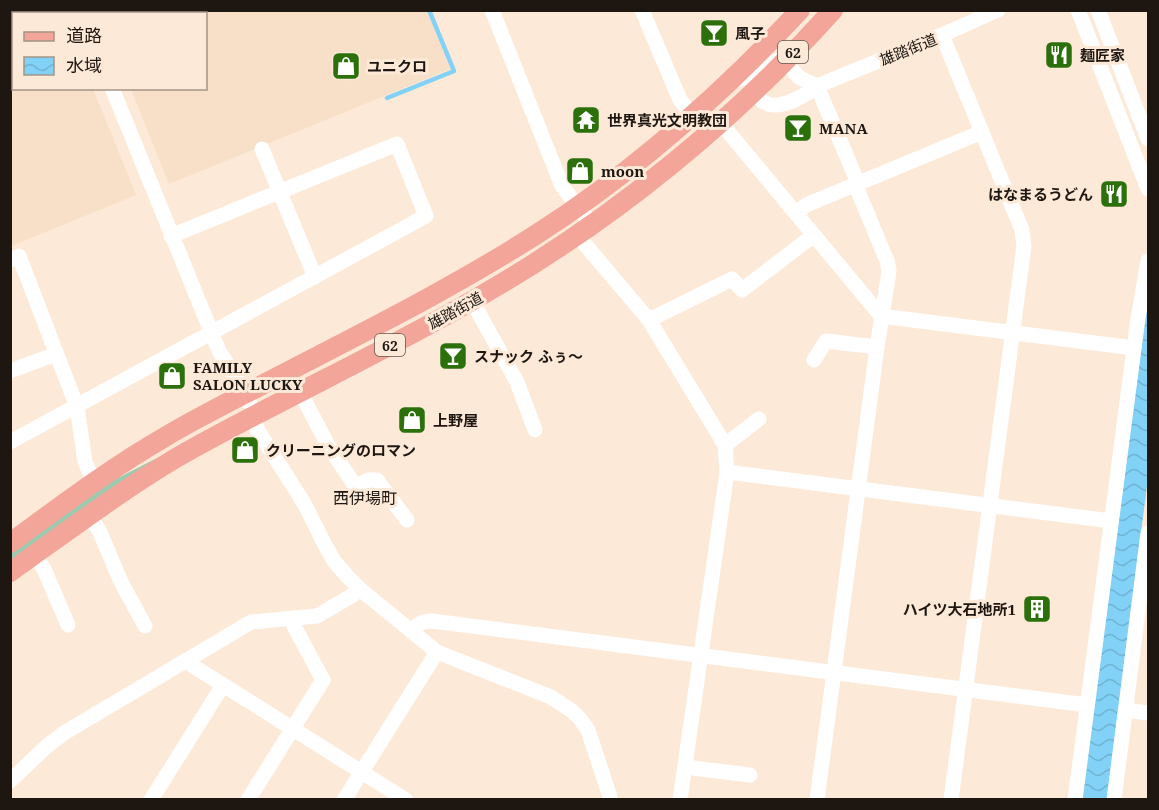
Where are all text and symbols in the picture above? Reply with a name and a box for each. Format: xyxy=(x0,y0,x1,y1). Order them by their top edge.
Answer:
legend xyxy=(12,12,207,90)
bar icon: 風子 xyxy=(698,17,730,49)
text: 道路 xyxy=(66,23,102,47)
place label: 風子 xyxy=(735,23,765,43)
street label: 雄踏街道 xyxy=(876,28,940,70)
restaurant icon: 麺匠家 xyxy=(1043,39,1075,71)
road number: 62 xyxy=(778,41,808,63)
place label: 麺匠家 xyxy=(1080,45,1125,65)
shop icon: ユニクロ xyxy=(330,50,362,82)
text: 水域 xyxy=(66,53,102,77)
place label: ユニクロ xyxy=(367,56,427,76)
temple icon: 世界真光文明教団 xyxy=(570,104,602,136)
place label: 世界真光文明教団 xyxy=(607,110,727,130)
bar icon: MANA xyxy=(782,112,814,144)
place label: MANA xyxy=(819,118,868,138)
shop icon: moon xyxy=(564,155,596,187)
place label: moon xyxy=(601,161,644,181)
restaurant icon: はなまるうどん xyxy=(1098,178,1130,210)
place label: はなまるうどん xyxy=(988,184,1093,204)
street label: 雄踏街道 xyxy=(424,287,486,333)
road number: 62 xyxy=(375,334,405,356)
bar icon: スナック ふぅ～ xyxy=(437,340,469,372)
place label: スナック ふぅ～ xyxy=(474,346,583,366)
place label: FAMILY SALON LUCKY xyxy=(193,357,303,394)
shop icon: FAMILY SALON LUCKY xyxy=(156,360,188,392)
shop icon: 上野屋 xyxy=(396,404,428,436)
place label: 上野屋 xyxy=(433,410,478,430)
shop icon: クリーニングのロマン xyxy=(229,434,261,466)
place label: クリーニングのロマン xyxy=(266,440,416,460)
district label: 西伊場町 xyxy=(333,487,397,509)
building icon: ハイツ大石地所1 xyxy=(1021,593,1053,625)
place label: ハイツ大石地所1 xyxy=(903,599,1016,619)

